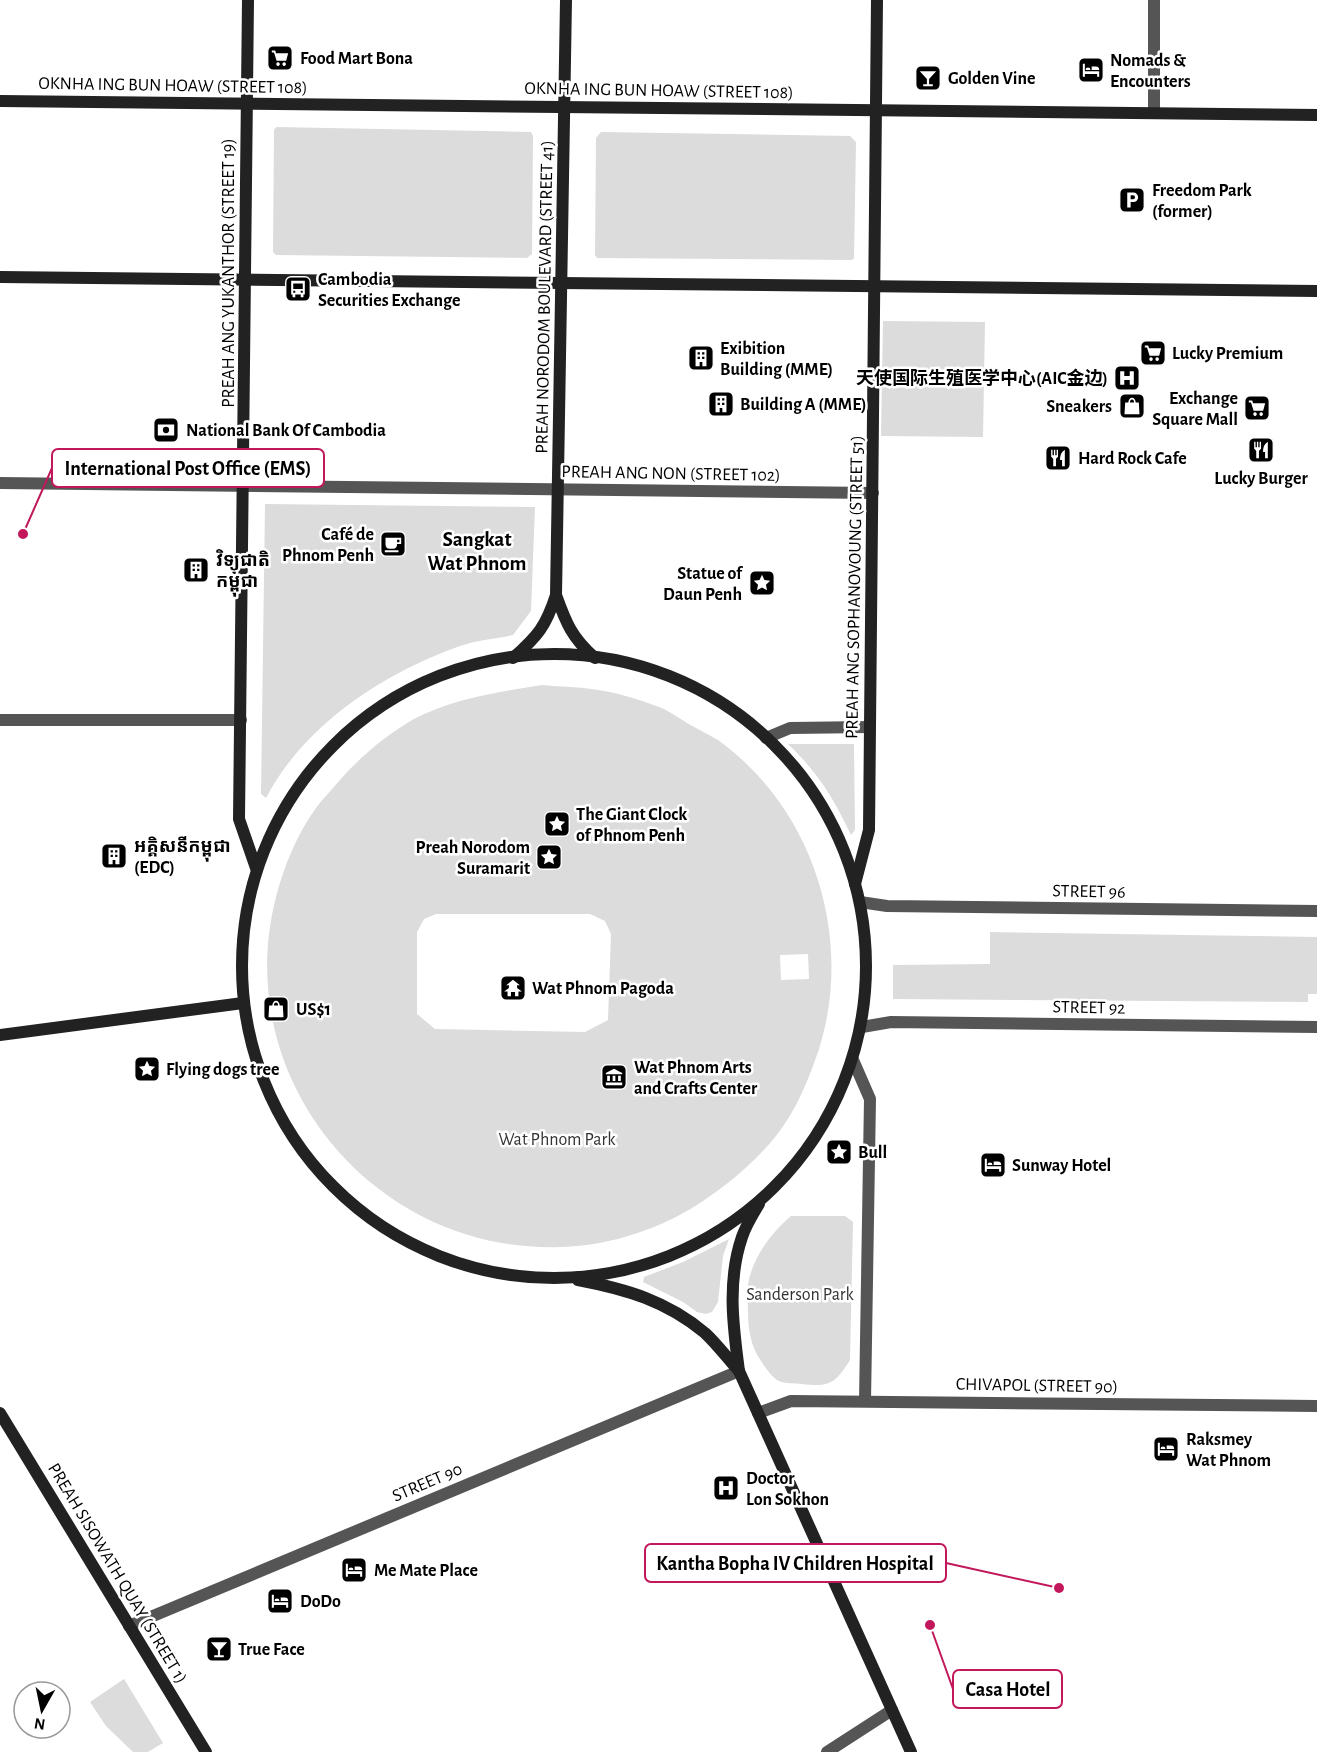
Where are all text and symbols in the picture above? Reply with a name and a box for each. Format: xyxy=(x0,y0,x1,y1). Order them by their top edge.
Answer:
supermarket icon: Food Mart Bona xyxy=(265,43,295,73)
place label: Food Mart Bona xyxy=(300,50,413,68)
place label: Nomads & Encounters xyxy=(1110,52,1191,91)
hotel icon: Nomads & Encounters xyxy=(1076,55,1106,85)
bar icon: Golden Vine xyxy=(913,63,943,93)
place label: Golden Vine xyxy=(948,70,1036,88)
street label: OKNHA ING BUN HOAW (STREET 108) xyxy=(38,75,308,97)
street label: OKNHA ING BUN HOAW (STREET 108) xyxy=(524,80,794,102)
street label: PREAH ANG YUKANTHOR (STREET 19) xyxy=(220,138,238,408)
street label: PREAH NORODOM BOULEVARD (STREET 41) xyxy=(533,140,557,454)
place label: Freedom Park (former) xyxy=(1152,182,1252,221)
parking icon: Freedom Park (former) xyxy=(1117,185,1147,215)
place label: Cambodia Securities Exchange xyxy=(318,271,460,310)
bus stop icon: Cambodia Securities Exchange xyxy=(283,274,313,304)
supermarket icon: Lucky Premium xyxy=(1138,338,1168,368)
place label: Exibition Building (MME) xyxy=(720,340,833,379)
building icon: Exibition Building (MME) xyxy=(686,343,716,373)
place label: Lucky Premium xyxy=(1172,345,1283,363)
hospital icon: 天使国际生殖医学中心(AIC金边) xyxy=(1112,363,1142,393)
place label: 天使国际生殖医学中心(AIC金边) xyxy=(856,368,1108,388)
building icon: Building A (MME) xyxy=(706,389,736,419)
place label: Exchange Square Mall xyxy=(1152,390,1238,429)
shop icon: Sneakers xyxy=(1117,391,1147,421)
supermarket icon: Exchange Square Mall xyxy=(1242,393,1272,423)
place label: Building A (MME) xyxy=(740,396,867,414)
place label: Sneakers xyxy=(1046,398,1112,416)
bank icon: National Bank Of Cambodia xyxy=(151,415,181,445)
place label: National Bank Of Cambodia xyxy=(186,422,386,440)
street label: PREAH ANG SOPHANOVOUNG (STREET 51) xyxy=(843,435,867,739)
restaurant icon: Lucky Burger xyxy=(1246,435,1276,465)
restaurant icon: Hard Rock Cafe xyxy=(1043,443,1073,473)
callout: International Post Office (EMS) xyxy=(52,449,324,487)
place label: Hard Rock Cafe xyxy=(1078,450,1187,468)
text: International Post Office (EMS) xyxy=(64,459,312,479)
street label: PREAH ANG NON (STREET 102) xyxy=(561,463,781,485)
place label: Lucky Burger xyxy=(1214,470,1308,488)
place label: Café de Phnom Penh xyxy=(282,526,374,565)
cafe icon: Café de Phnom Penh xyxy=(378,529,408,559)
district label: Sangkat Wat Phnom xyxy=(427,529,527,574)
place label: វិទ្យុជាតិ កម្ពុជា xyxy=(215,549,270,597)
building icon: វិទ្យុជាតិ កម្ពុជា xyxy=(181,555,211,585)
place label: Statue of Daun Penh xyxy=(663,565,744,604)
place icon: Statue of Daun Penh xyxy=(747,568,777,598)
place label: The Giant Clock of Phnom Penh xyxy=(576,806,687,845)
place icon: The Giant Clock of Phnom Penh xyxy=(542,809,572,839)
place label: អគ្គិសនីកម្ពុជា (EDC) xyxy=(134,836,231,877)
place label: Preah Norodom Suramarit xyxy=(416,839,530,878)
building icon: អគ្គិសនីកម្ពុជា (EDC) xyxy=(99,841,129,871)
place icon: Preah Norodom Suramarit xyxy=(534,842,564,872)
street label: STREET 96 xyxy=(1052,882,1126,902)
temple icon: Wat Phnom Pagoda xyxy=(498,973,528,1003)
place label: Wat Phnom Pagoda xyxy=(532,980,674,998)
shop icon: US$1 xyxy=(261,994,291,1024)
street label: STREET 92 xyxy=(1052,998,1126,1018)
place label: US$1 xyxy=(296,1001,331,1019)
place icon: Flying dogs tree xyxy=(132,1054,162,1084)
place label: Wat Phnom Arts and Crafts Center xyxy=(634,1059,758,1098)
place label: Flying dogs tree xyxy=(166,1061,279,1079)
museum icon: Wat Phnom Arts and Crafts Center xyxy=(599,1062,629,1092)
park label: Wat Phnom Park xyxy=(498,1131,616,1149)
place icon: Bull xyxy=(824,1137,854,1167)
place label: Bull xyxy=(858,1144,887,1162)
hotel icon: Sunway Hotel xyxy=(978,1150,1008,1180)
place label: Sunway Hotel xyxy=(1012,1157,1111,1175)
park label: Sanderson Park xyxy=(746,1286,855,1304)
street label: CHIVAPOL (STREET 90) xyxy=(956,1376,1118,1396)
place label: Raksmey Wat Phnom xyxy=(1186,1431,1271,1470)
hotel icon: Raksmey Wat Phnom xyxy=(1151,1434,1181,1464)
street label: PREAH SISOWATH QUAY (STREET 1) xyxy=(44,1460,190,1687)
street label: STREET 90 xyxy=(390,1460,465,1506)
place label: Doctor Lon Sokhon xyxy=(746,1470,829,1509)
hospital icon: Doctor Lon Sokhon xyxy=(711,1473,741,1503)
callout: Kantha Bopha IV Children Hospital xyxy=(645,1544,946,1582)
text: Kantha Bopha IV Children Hospital xyxy=(656,1554,934,1574)
hotel icon: Me Mate Place xyxy=(339,1555,369,1585)
place label: Me Mate Place xyxy=(374,1562,478,1580)
hotel icon: DoDo xyxy=(265,1586,295,1616)
place label: DoDo xyxy=(300,1593,341,1611)
bar icon: True Face xyxy=(204,1634,234,1664)
place label: True Face xyxy=(238,1641,305,1659)
callout: Casa Hotel xyxy=(953,1670,1062,1708)
north arrow xyxy=(12,1680,72,1740)
text: Casa Hotel xyxy=(966,1680,1050,1700)
text: N xyxy=(33,1715,47,1733)

